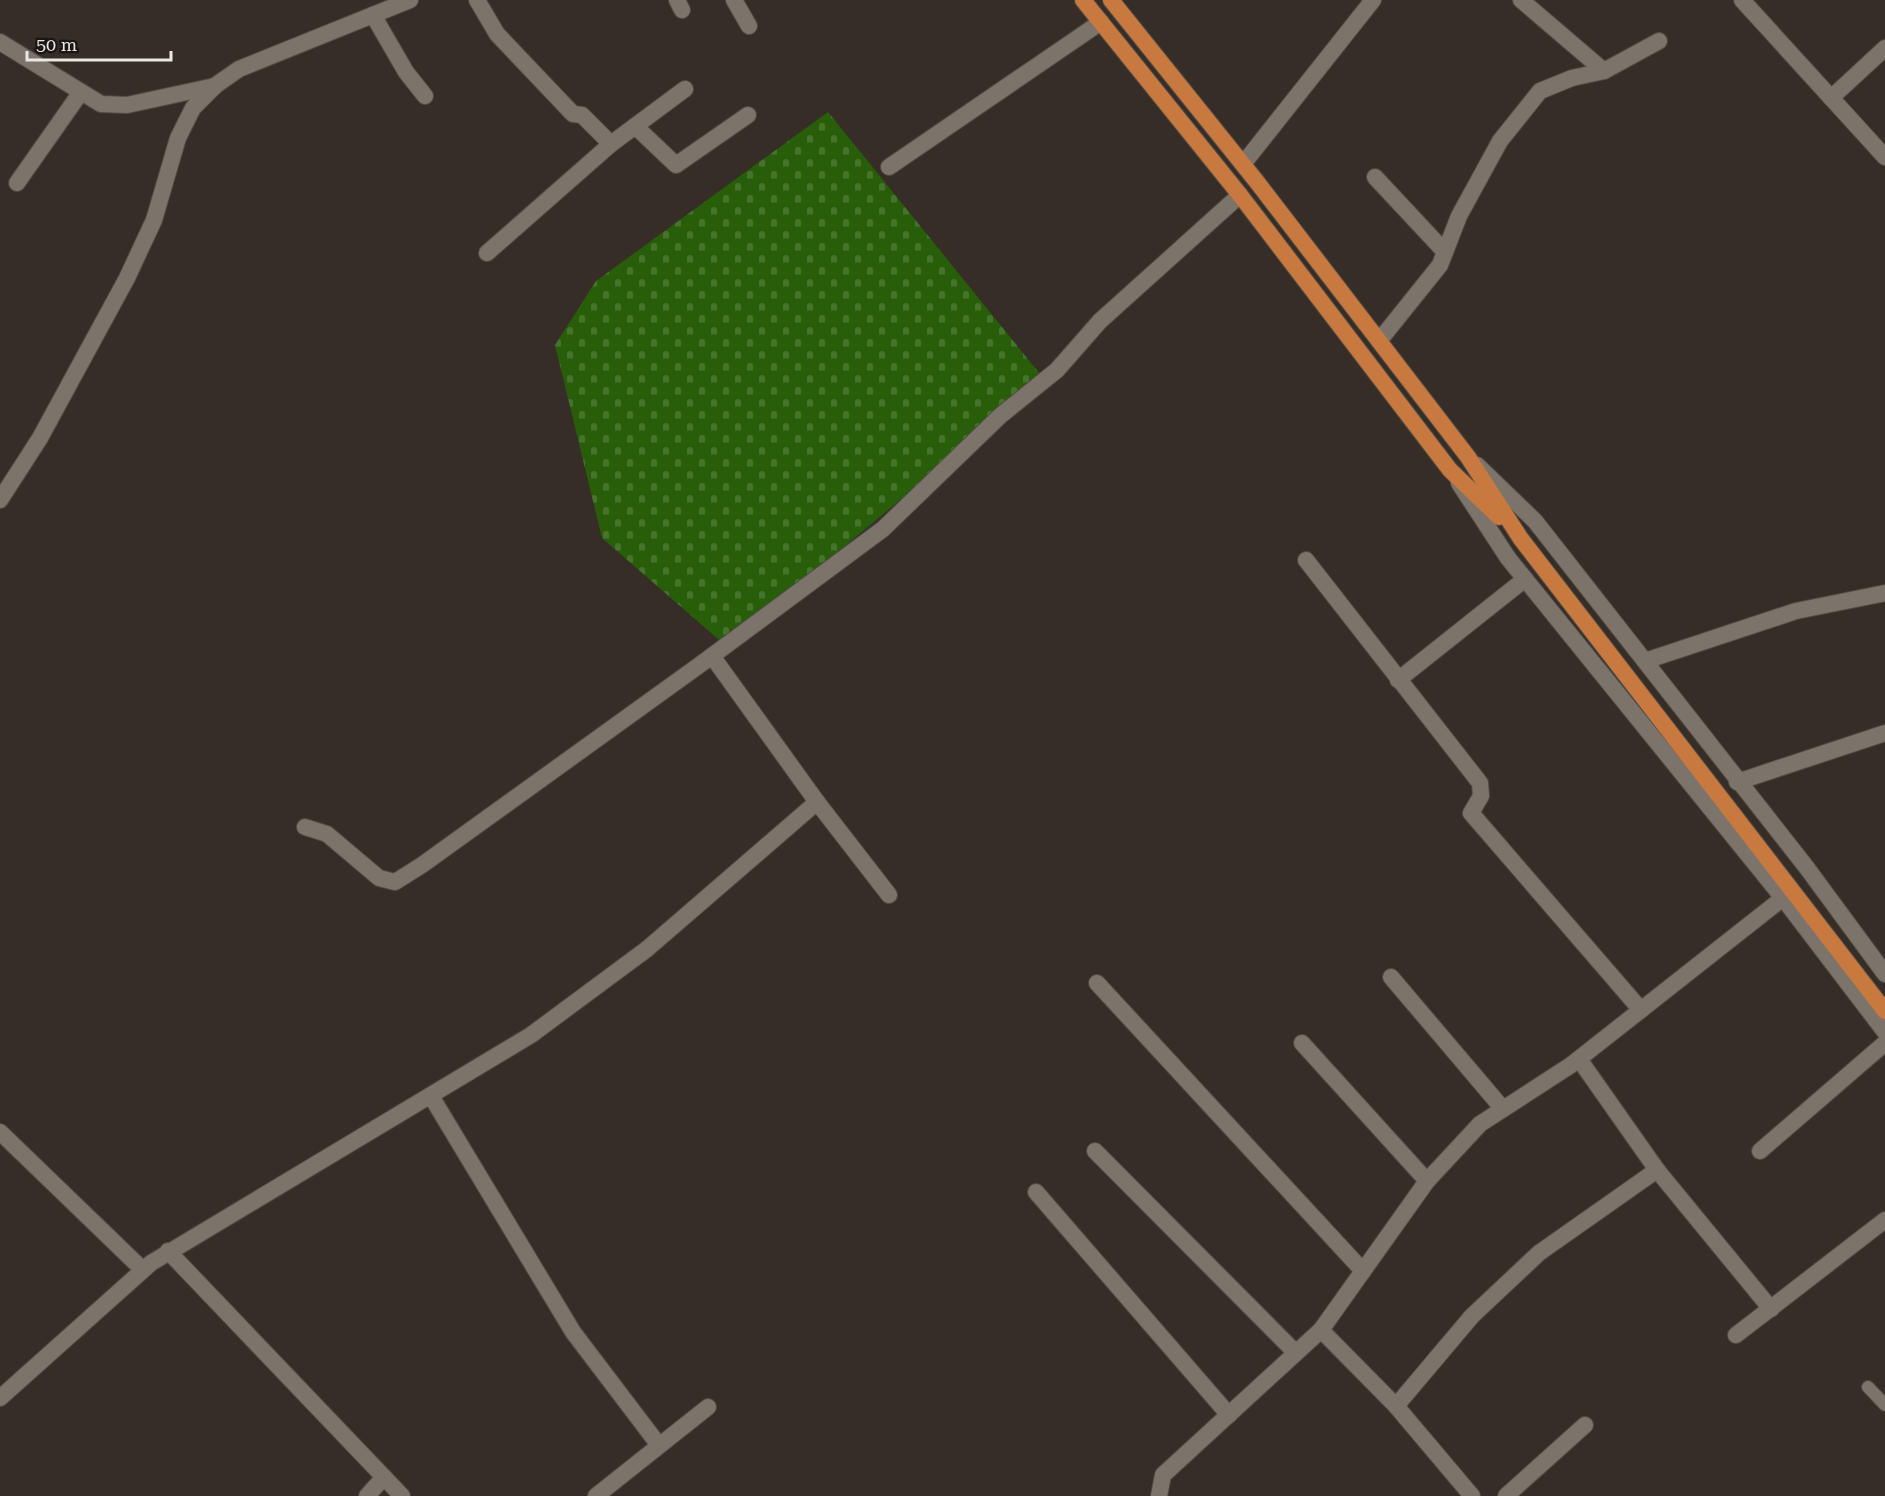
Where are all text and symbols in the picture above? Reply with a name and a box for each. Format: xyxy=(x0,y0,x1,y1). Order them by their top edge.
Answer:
scale bar xyxy=(27,24,171,62)
text: 50 m xyxy=(36,34,77,55)

